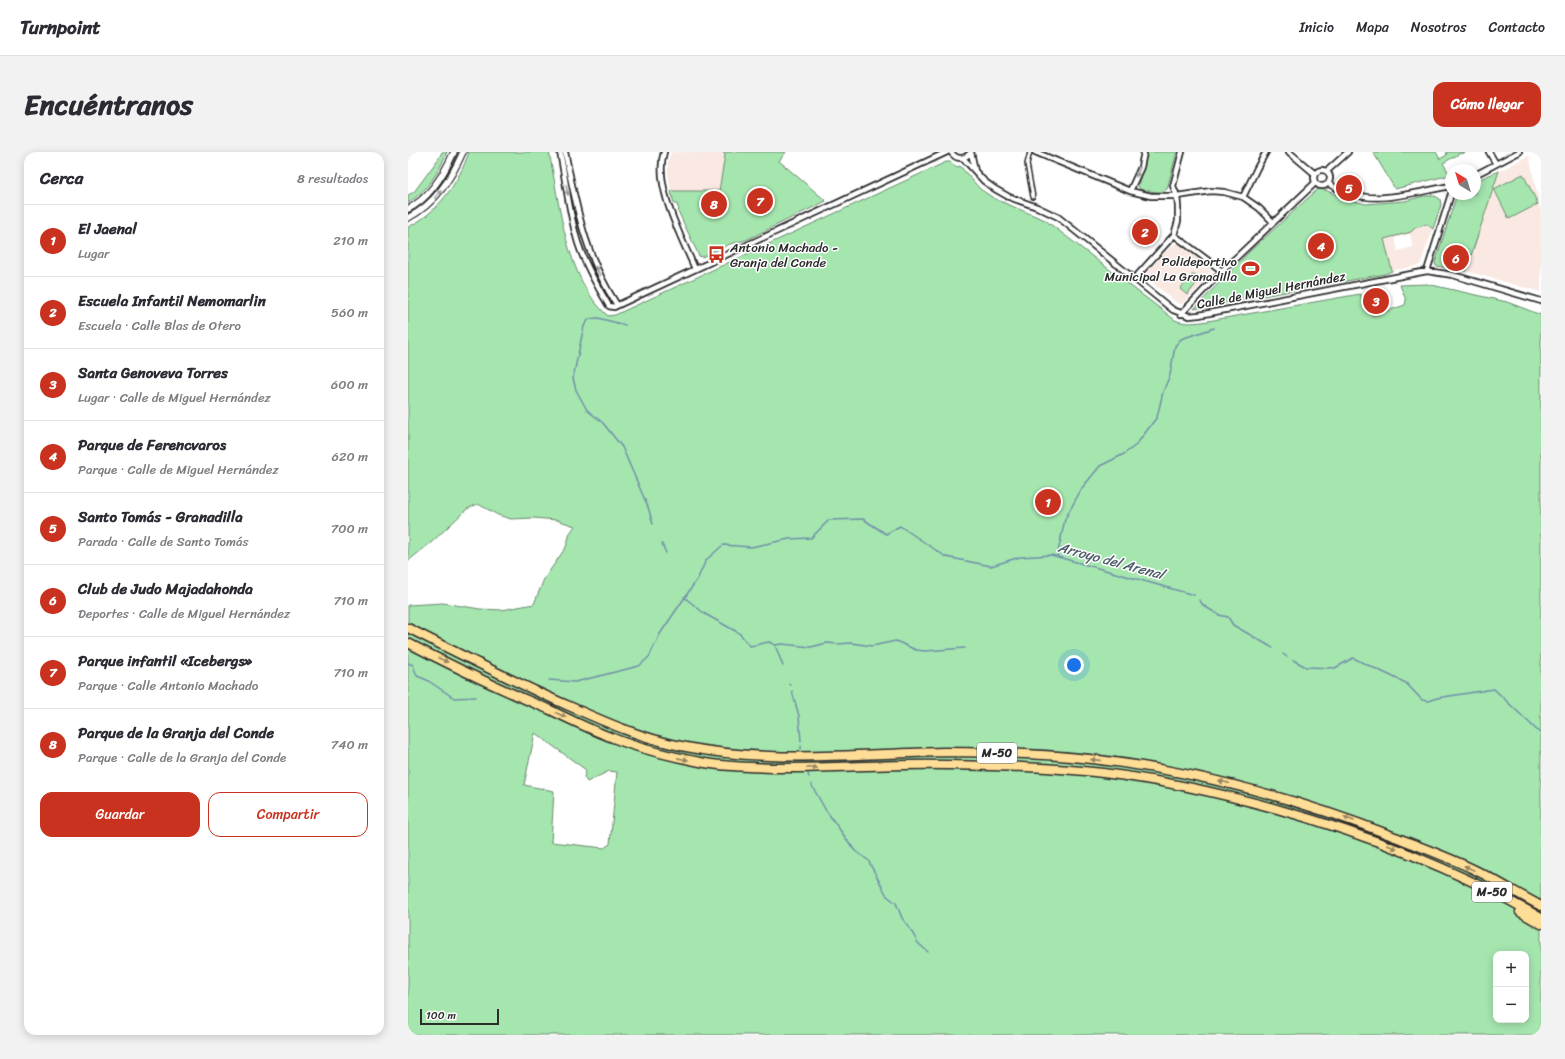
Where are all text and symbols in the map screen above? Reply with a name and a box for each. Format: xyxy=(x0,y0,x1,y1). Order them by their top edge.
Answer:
text: Turnpoint xyxy=(20,11,101,44)
text: Inicio xyxy=(1299,15,1334,40)
text: Mapa xyxy=(1356,15,1389,40)
text: Nosotros xyxy=(1411,15,1466,40)
text: Contacto xyxy=(1488,15,1545,40)
text: Encuéntranos xyxy=(24,80,193,129)
button: Cómo llegar xyxy=(1433,82,1541,127)
text: Cerca xyxy=(40,163,83,193)
north arrow xyxy=(1445,164,1481,200)
one-way arrow xyxy=(1135,166,1141,177)
text: 8 resultados xyxy=(297,167,368,190)
pin: 5 xyxy=(1336,173,1362,203)
one-way arrow xyxy=(564,184,570,196)
pin: 7 xyxy=(747,186,773,216)
one-way arrow xyxy=(434,189,443,199)
pin: 8 xyxy=(701,189,727,219)
text: El Jaenal xyxy=(78,216,137,242)
pin: 2 xyxy=(1132,217,1158,247)
text: 1 xyxy=(50,229,56,252)
text: 210 m xyxy=(333,229,368,252)
pin: 4 xyxy=(1308,231,1334,261)
place label: Antonio Machado - Granja del Conde xyxy=(729,236,838,274)
text: Lugar xyxy=(78,242,109,265)
pin: 6 xyxy=(1443,243,1469,273)
bus stop icon: Antonio Machado - Granja del Conde xyxy=(707,244,727,264)
place label: Polideportivo Municipal La Granadilla xyxy=(1104,250,1238,288)
sports icon: Polideportivo Municipal La Granadilla xyxy=(1240,258,1260,278)
street label: Calle de Miguel Hernández xyxy=(1195,264,1348,316)
one-way arrow xyxy=(595,266,601,277)
pin: 3 xyxy=(1363,286,1389,316)
text: Escuela Infantil Nemomarlin xyxy=(78,288,266,314)
text: 2 xyxy=(49,301,57,324)
text: 560 m xyxy=(331,301,368,324)
text: Escuela · Calle Blas de Otero xyxy=(78,314,241,337)
text: Santa Genoveva Torres xyxy=(78,360,228,386)
text: 3 xyxy=(49,373,57,396)
text: 600 m xyxy=(331,373,368,396)
text: Lugar · Calle de Miguel Hernández xyxy=(78,386,271,409)
text: Parque de Ferencvaros xyxy=(78,432,226,458)
text: 4 xyxy=(49,445,57,468)
text: 620 m xyxy=(332,445,368,468)
text: Parque · Calle de Miguel Hernández xyxy=(78,458,279,481)
pin: 1 xyxy=(1035,487,1061,517)
text: Santo Tomás - Granadilla xyxy=(78,504,243,530)
text: 5 xyxy=(49,517,57,540)
text: 700 m xyxy=(331,517,368,540)
text: Parada · Calle de Santo Tomás xyxy=(78,530,249,553)
water label: Arroyo del Arenal xyxy=(1055,535,1169,588)
text: Club de Judo Majadahonda xyxy=(78,576,253,602)
text: 6 xyxy=(49,589,57,612)
text: 710 m xyxy=(333,589,368,612)
text: Deportes · Calle de Miguel Hernández xyxy=(78,602,290,625)
text: Parque infantil «Icebergs» xyxy=(78,648,252,674)
your location xyxy=(1064,655,1084,675)
one-way arrow xyxy=(437,657,448,663)
text: 7 xyxy=(49,661,57,684)
text: 710 m xyxy=(333,661,368,684)
text: Parque · Calle Antonio Machado xyxy=(78,674,258,697)
one-way arrow xyxy=(555,712,566,718)
text: Parque de la Granja del Conde xyxy=(78,720,274,746)
text: 8 xyxy=(49,733,57,756)
text: 740 m xyxy=(331,733,368,756)
road number: M-50 xyxy=(977,743,1017,763)
text: Parque · Calle de la Granja del Conde xyxy=(78,746,286,769)
one-way arrow xyxy=(677,756,689,762)
one-way arrow xyxy=(1090,756,1102,763)
one-way arrow xyxy=(806,765,819,771)
one-way arrow xyxy=(1218,779,1230,785)
button: Guardar xyxy=(40,792,200,837)
button: Compartir xyxy=(208,792,368,837)
one-way arrow xyxy=(1342,816,1354,822)
one-way arrow xyxy=(1387,844,1399,850)
one-way arrow xyxy=(1464,865,1475,871)
road number: M-50 xyxy=(1472,882,1512,902)
map controls xyxy=(1493,951,1529,1023)
button: + xyxy=(1493,951,1529,987)
button: − xyxy=(1493,987,1529,1023)
text: 100 m xyxy=(426,1006,456,1025)
scale bar xyxy=(420,1007,499,1026)

